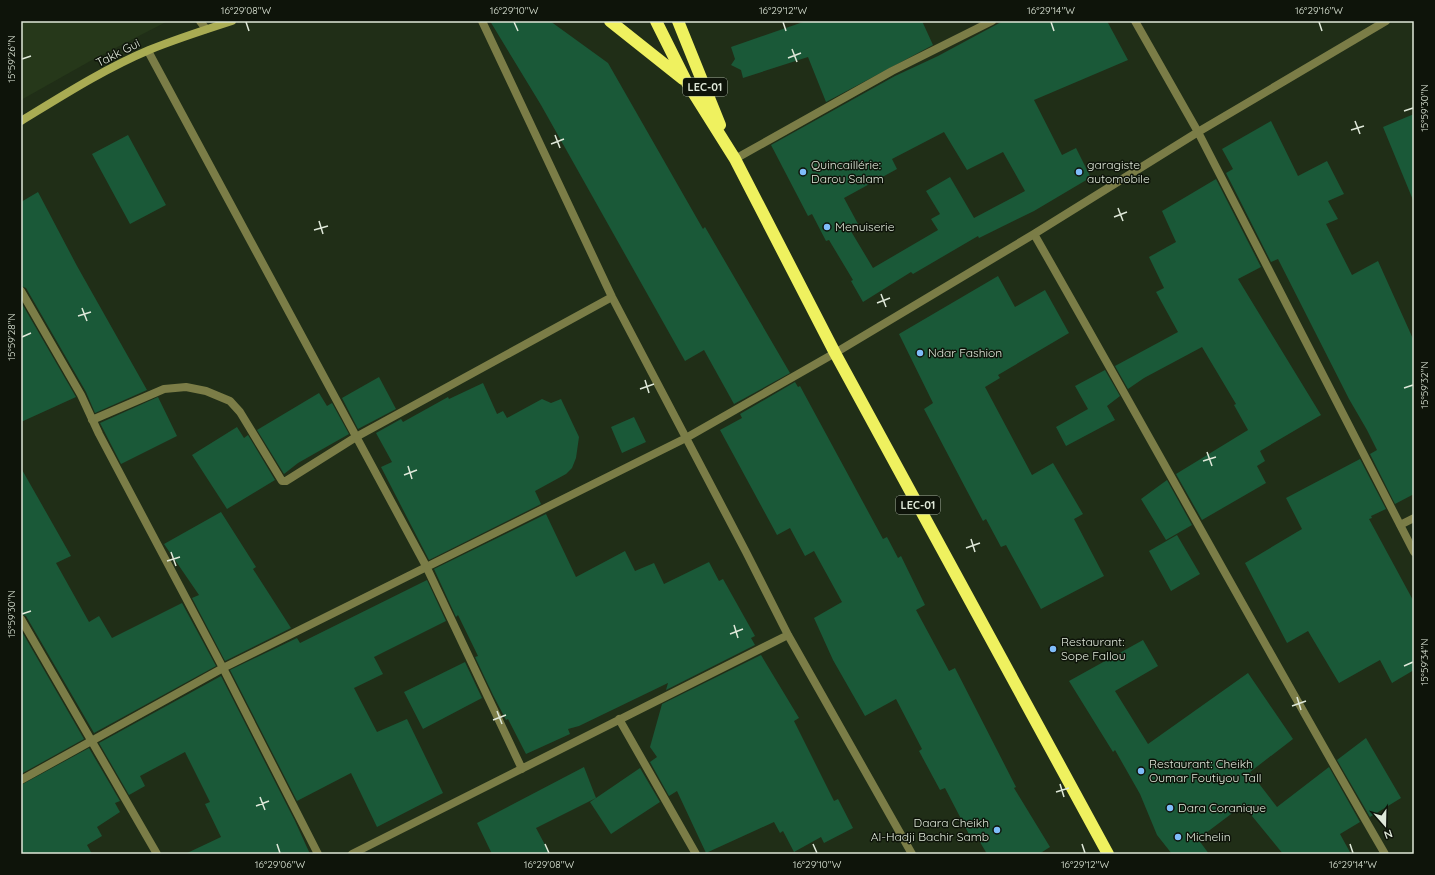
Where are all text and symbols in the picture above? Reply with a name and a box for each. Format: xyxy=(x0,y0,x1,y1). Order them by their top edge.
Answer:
text: 16°29'08"W xyxy=(221,4,271,17)
text: 16°29'10"W xyxy=(490,4,539,17)
text: 16°29'12"W xyxy=(759,4,807,17)
text: 16°29'14"W xyxy=(1027,4,1075,17)
text: 16°29'16"W xyxy=(1295,4,1343,17)
text: 15°59'26"N xyxy=(5,35,18,83)
street label: Takk Gui xyxy=(93,35,142,70)
road number: LEC-01 xyxy=(683,78,727,96)
text: 15°59'30"N xyxy=(1418,84,1431,132)
place label: Quincaillérie: Darou Salam xyxy=(811,157,884,186)
place label: garagiste automobile xyxy=(1087,157,1150,186)
marker: Quincaillérie: Darou Salam xyxy=(798,167,808,177)
marker: garagiste automobile xyxy=(1074,167,1084,177)
place label: Menuiserie xyxy=(835,219,895,234)
marker: Menuiserie xyxy=(822,222,832,232)
text: 15°59'28"N xyxy=(5,313,18,361)
place label: Ndar Fashion xyxy=(928,345,1002,360)
marker: Ndar Fashion xyxy=(915,348,925,358)
text: 15°59'32"N xyxy=(1418,361,1431,409)
road number: LEC-01 xyxy=(896,496,940,514)
text: 15°59'30"N xyxy=(5,590,18,638)
place label: Restaurant: Sope Fallou xyxy=(1061,634,1126,663)
text: 15°59'34"N xyxy=(1418,638,1431,686)
marker: Restaurant: Sope Fallou xyxy=(1048,644,1058,654)
place label: Restaurant: Cheikh Oumar Foutiyou Tall xyxy=(1149,756,1261,785)
marker: Restaurant: Cheikh Oumar Foutiyou Tall xyxy=(1136,766,1146,776)
place label: Dara Coranique xyxy=(1178,800,1266,815)
marker: Dara Coranique xyxy=(1165,803,1175,813)
north arrow xyxy=(1365,805,1405,845)
place label: Daara Cheikh Al-Hadji Bachir Samb xyxy=(871,815,989,844)
marker: Daara Cheikh Al-Hadji Bachir Samb xyxy=(992,825,1002,835)
text: N xyxy=(1382,826,1395,842)
place label: Michelin xyxy=(1186,829,1231,844)
marker: Michelin xyxy=(1173,832,1183,842)
text: 16°29'06"W xyxy=(255,858,305,871)
text: 16°29'08"W xyxy=(524,858,574,871)
text: 16°29'10"W xyxy=(793,858,842,871)
text: 16°29'12"W xyxy=(1061,858,1109,871)
text: 16°29'14"W xyxy=(1329,858,1377,871)

